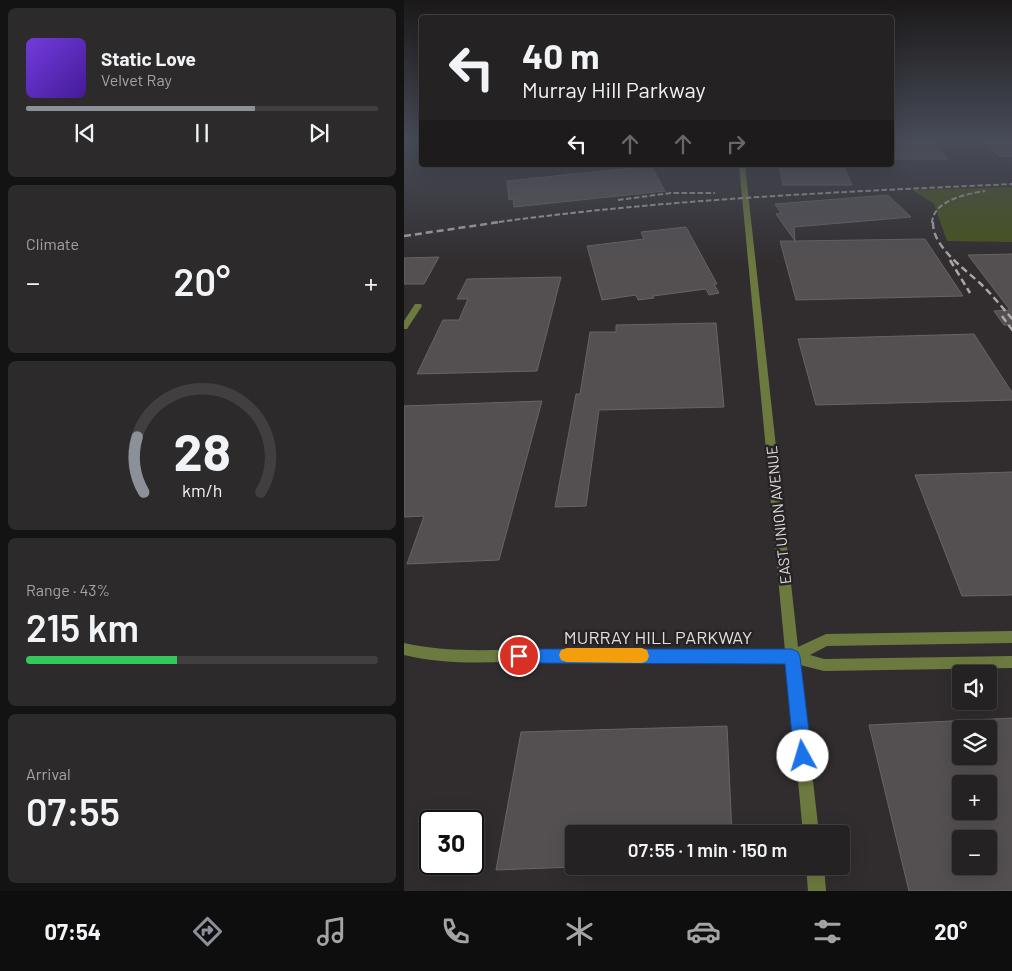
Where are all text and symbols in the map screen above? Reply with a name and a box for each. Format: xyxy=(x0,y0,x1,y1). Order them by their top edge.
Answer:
text: 40 m xyxy=(522,34,599,76)
icon: left xyxy=(439,35,504,100)
text: Static Love xyxy=(101,47,196,70)
text: Velvet Ray xyxy=(101,70,172,89)
text: Murray Hill Parkway xyxy=(522,76,706,102)
icon: previous xyxy=(71,119,99,147)
icon: pause xyxy=(188,119,216,147)
icon: next xyxy=(305,119,333,147)
icon: left xyxy=(563,130,591,158)
icon: ahead xyxy=(616,130,644,158)
icon: ahead xyxy=(669,130,697,158)
icon: right xyxy=(722,130,750,158)
text: Climate xyxy=(26,234,79,253)
text: 20° xyxy=(174,258,230,304)
text: − xyxy=(26,265,40,299)
text: + xyxy=(364,265,378,299)
text: 28 xyxy=(173,419,231,481)
street label: EAST UNION AVENUE xyxy=(762,445,794,585)
text: km/h xyxy=(182,479,222,501)
text: Range · 43% xyxy=(26,580,110,599)
text: 215 km xyxy=(26,604,139,650)
street label: MURRAY HILL PARKWAY xyxy=(564,626,752,648)
pin xyxy=(498,635,540,677)
icon: arrive xyxy=(505,642,533,670)
map controls xyxy=(952,665,997,875)
button: sound xyxy=(952,665,997,710)
button: layers xyxy=(952,720,997,765)
position arrow xyxy=(776,729,828,781)
text: Arrival xyxy=(26,764,71,783)
button: + xyxy=(952,775,997,820)
text: 07:55 xyxy=(26,788,120,834)
speed limit sign: 30 xyxy=(419,810,484,875)
button: − xyxy=(952,830,997,875)
text: 07:55 · 1 min · 150 m xyxy=(628,838,787,861)
icon: directions xyxy=(190,914,225,949)
icon: music xyxy=(314,914,349,949)
icon: phone xyxy=(438,914,473,949)
icon: climate xyxy=(562,914,597,949)
icon: car xyxy=(686,914,721,949)
icon: filters xyxy=(810,914,845,949)
text: 07:54 xyxy=(45,918,101,944)
text: 20° xyxy=(934,918,967,944)

